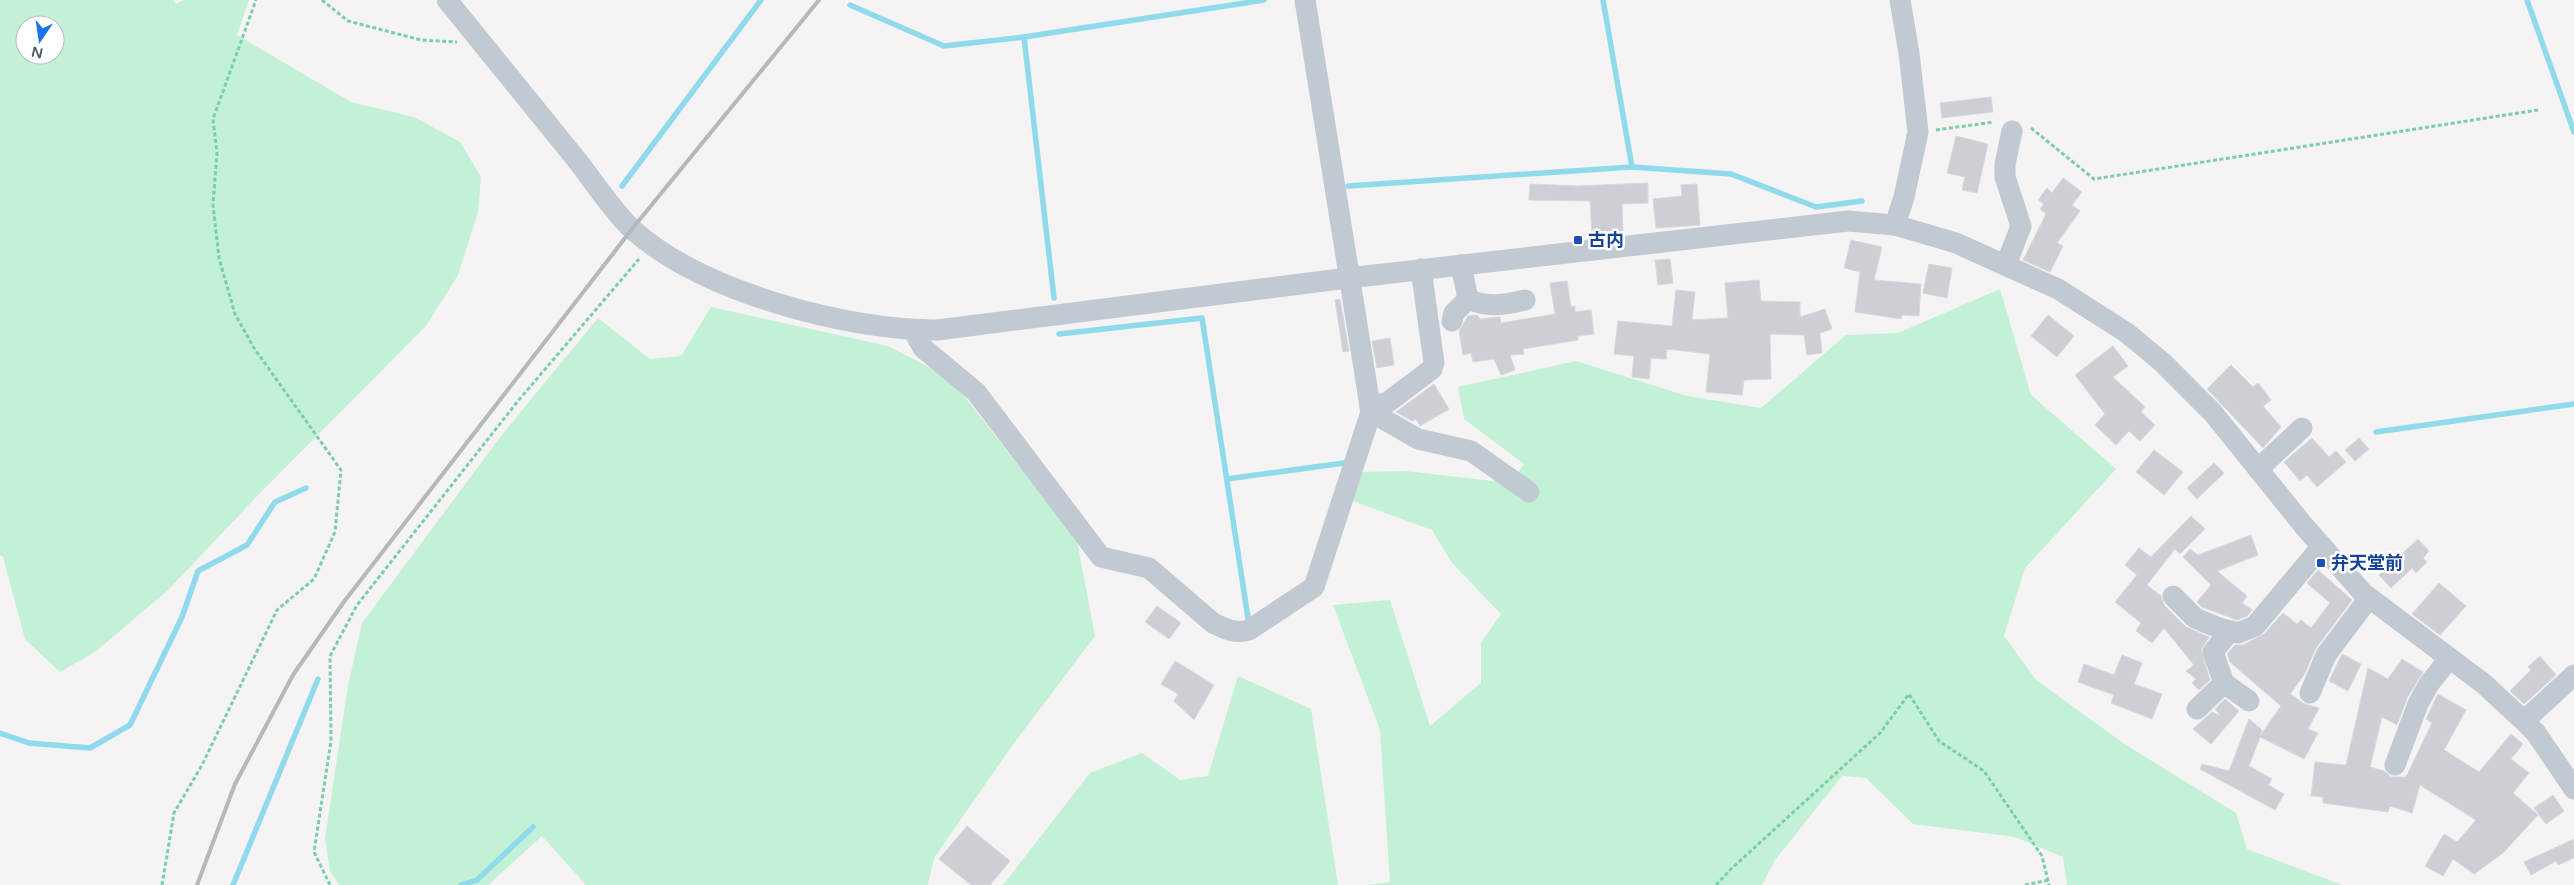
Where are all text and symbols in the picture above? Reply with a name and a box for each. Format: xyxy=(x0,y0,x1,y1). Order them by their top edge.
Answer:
north arrow xyxy=(15,15,65,65)
text: N xyxy=(30,43,45,62)
place label: 古内 xyxy=(1588,229,1624,251)
marker: 古内 xyxy=(1572,234,1584,246)
place label: 弁天堂前 xyxy=(2331,552,2403,574)
marker: 弁天堂前 xyxy=(2315,557,2327,569)

